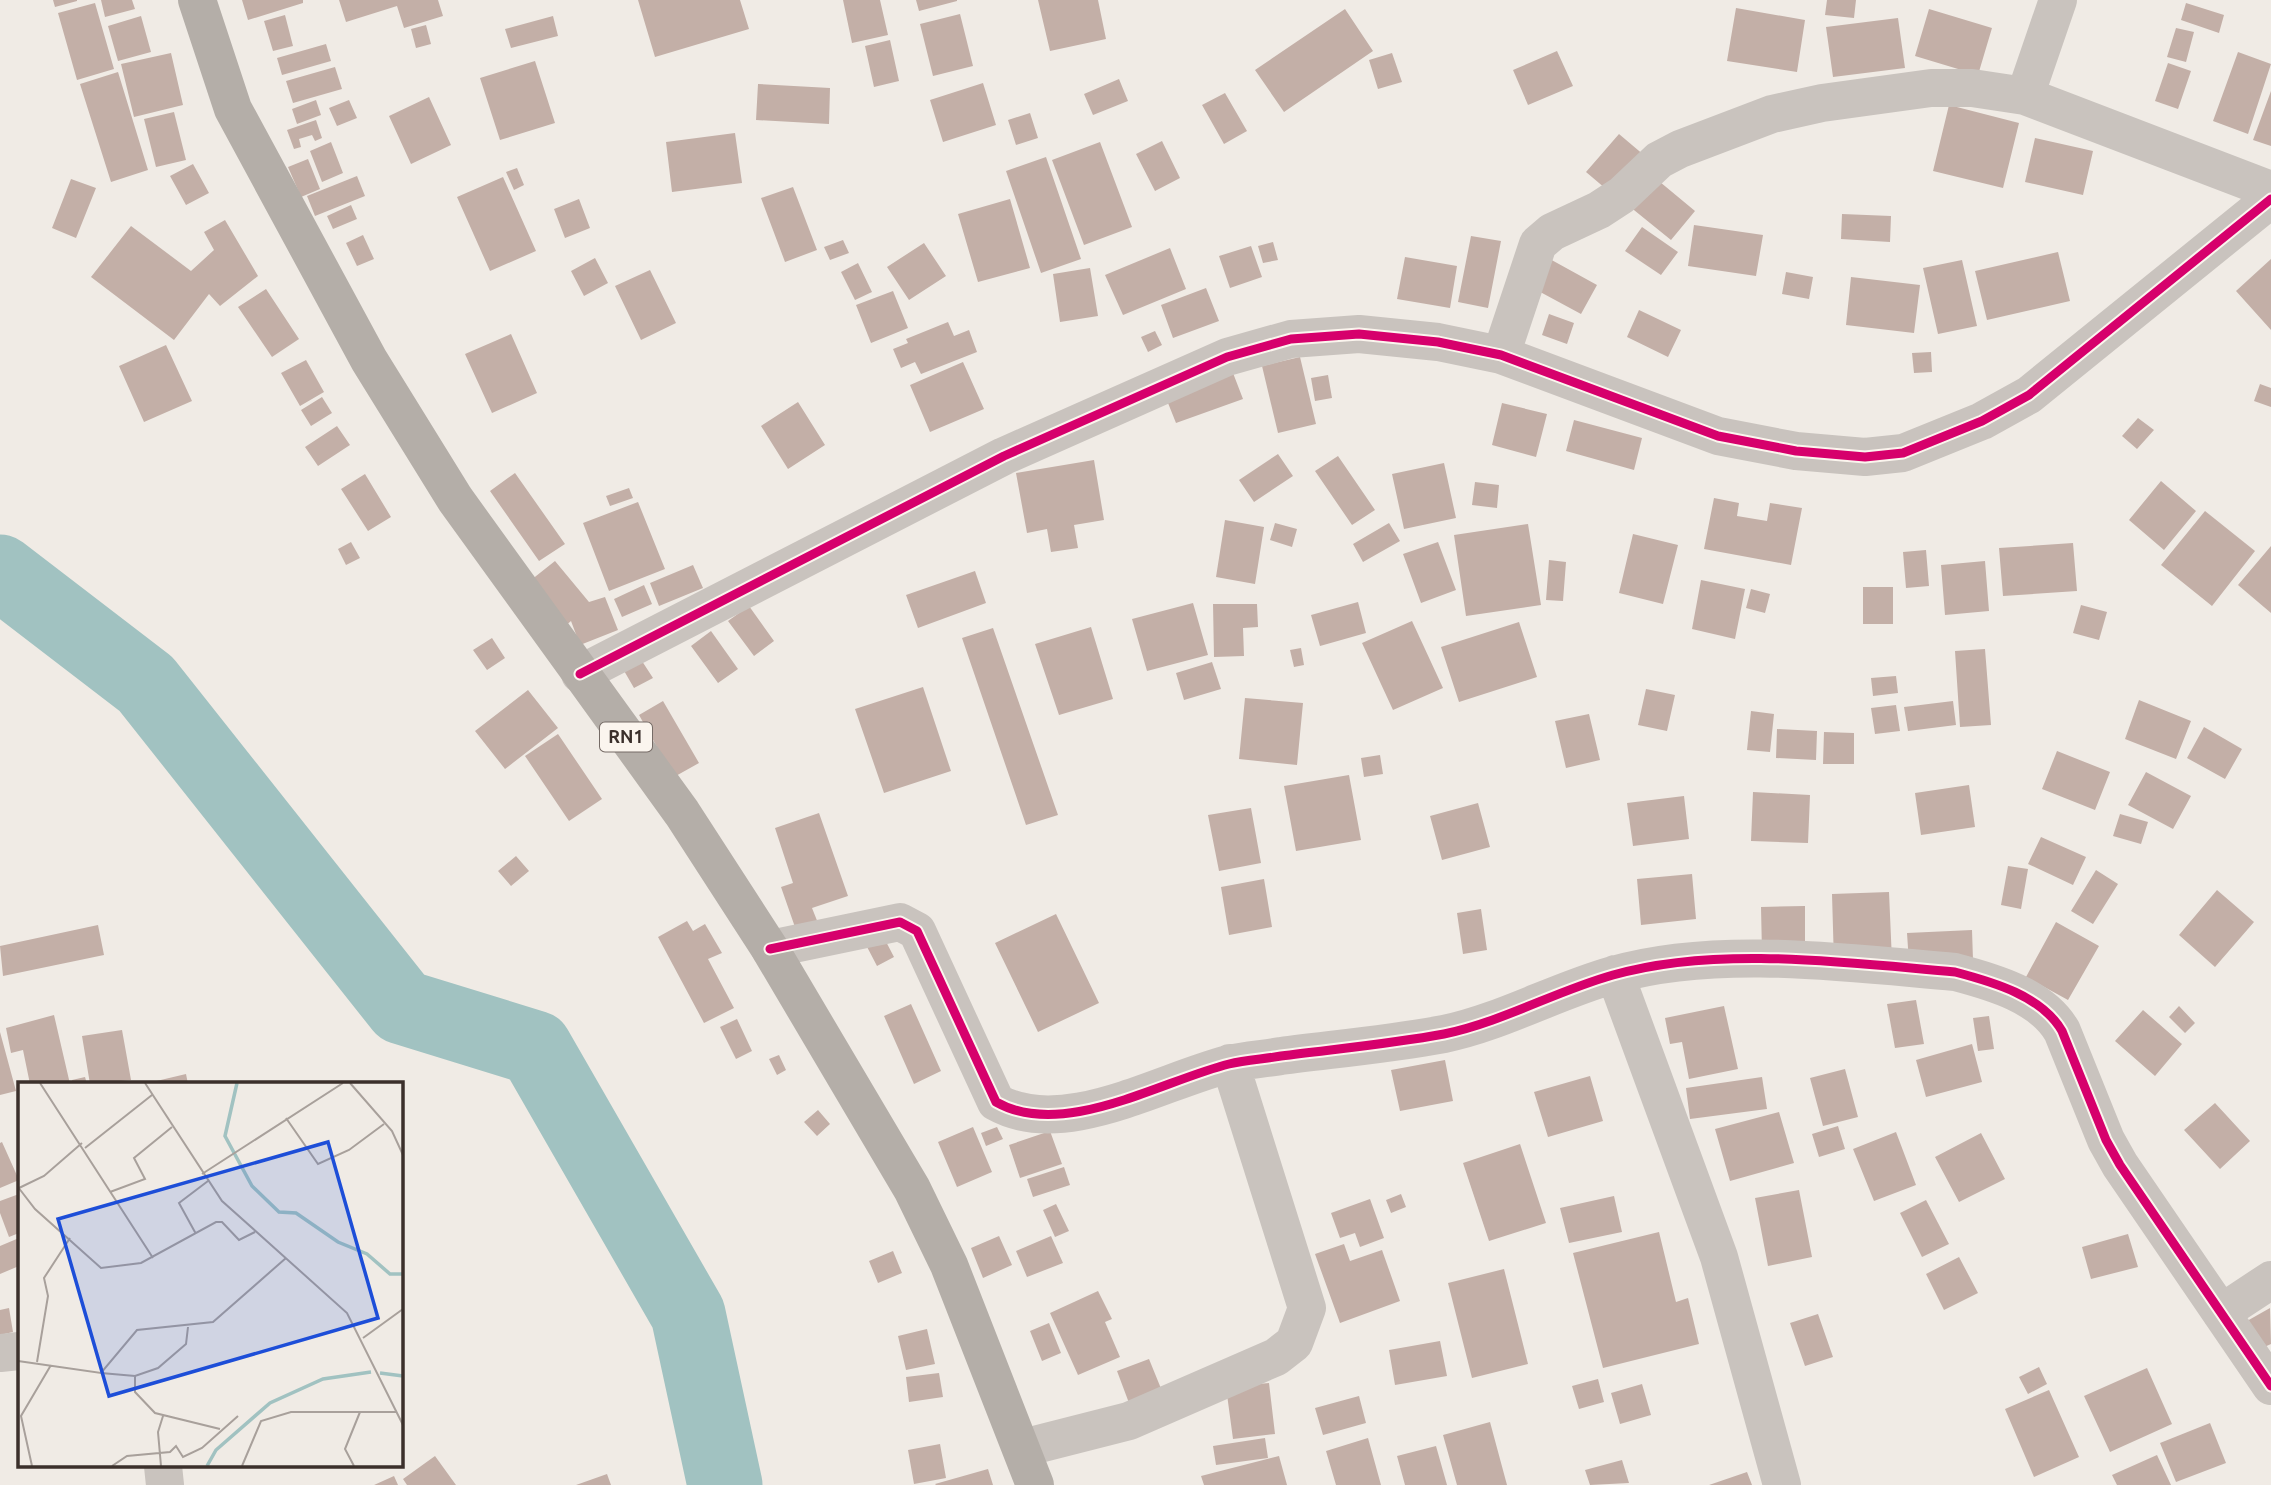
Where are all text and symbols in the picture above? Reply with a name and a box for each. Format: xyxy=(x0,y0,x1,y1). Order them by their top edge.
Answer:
road number: RN1 xyxy=(600,722,652,752)
inset map xyxy=(18,1082,402,1468)

